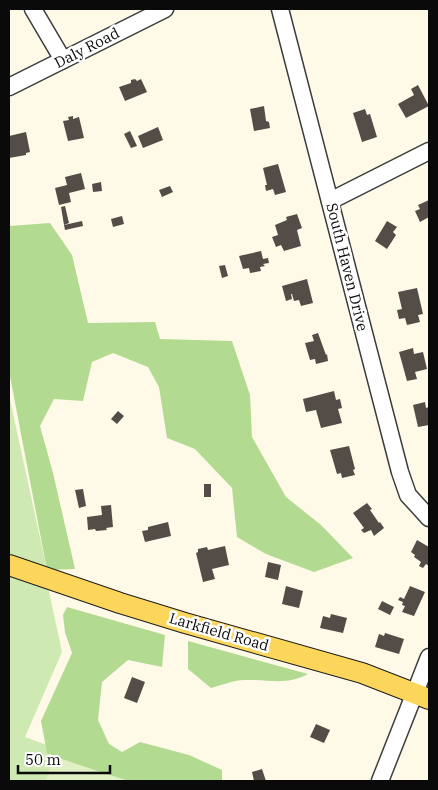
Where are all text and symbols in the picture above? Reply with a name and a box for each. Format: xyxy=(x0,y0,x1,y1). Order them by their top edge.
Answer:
street label: Daly Road xyxy=(51,23,123,72)
street label: South Haven Drive xyxy=(322,201,373,333)
street label: Larkfield Road xyxy=(167,608,271,655)
scale bar xyxy=(18,742,110,774)
text: 50 m xyxy=(25,750,61,769)

